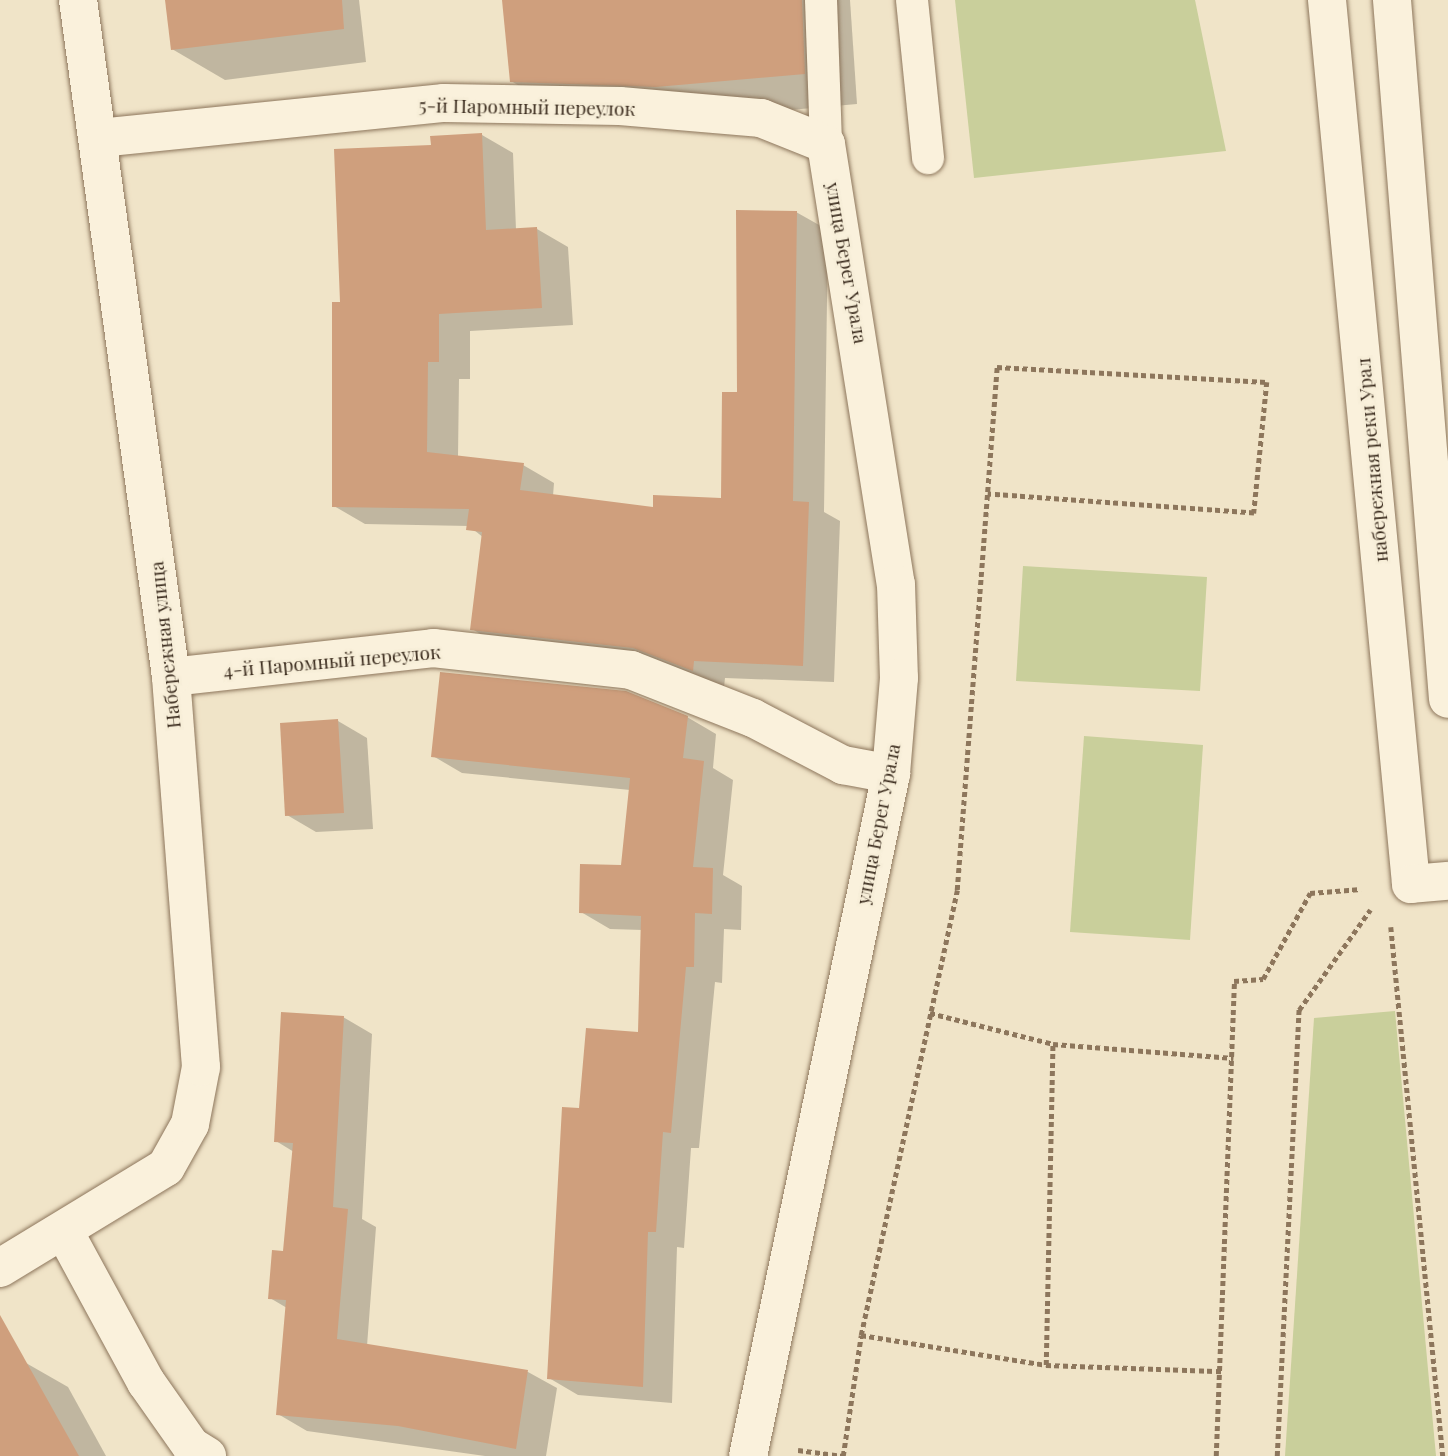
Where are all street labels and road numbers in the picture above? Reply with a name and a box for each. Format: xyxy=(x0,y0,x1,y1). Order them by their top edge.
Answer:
street label: 5-й Паромный переулок xyxy=(419,94,635,120)
street label: улица Берег Урала xyxy=(822,180,872,346)
street label: набережная реки Урал xyxy=(1352,357,1392,563)
street label: Набережная улица xyxy=(145,560,185,730)
street label: 4-й Паромный переулок xyxy=(222,640,442,682)
street label: улица Берег Урала xyxy=(851,742,905,906)

